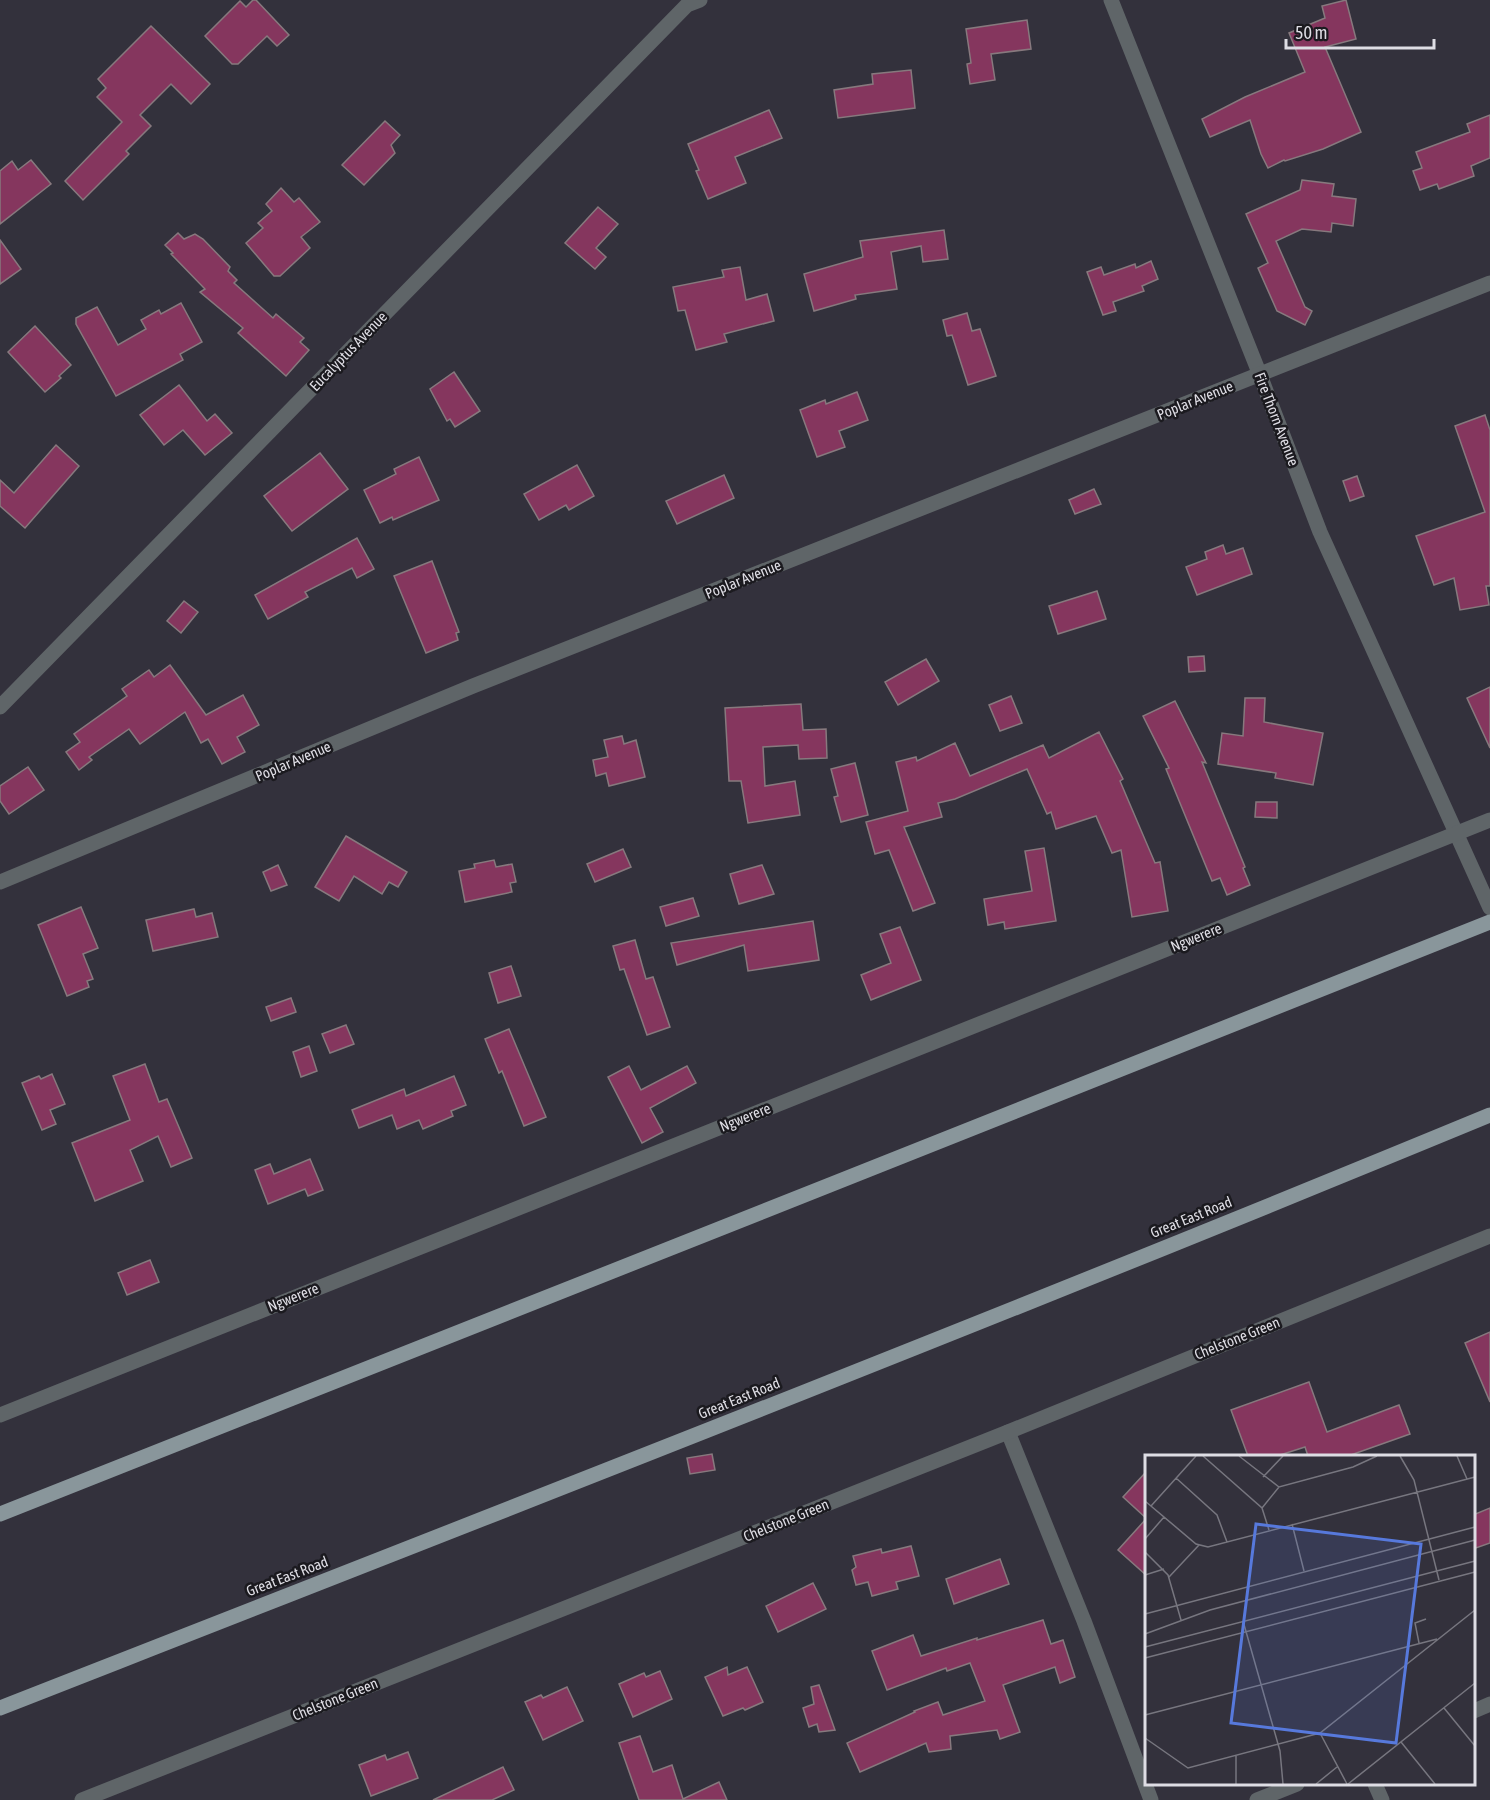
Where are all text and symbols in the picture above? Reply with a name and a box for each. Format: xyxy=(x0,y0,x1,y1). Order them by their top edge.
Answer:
scale bar xyxy=(1286,12,1434,50)
text: 50 m xyxy=(1295,22,1327,43)
street label: Eucalyptus Avenue xyxy=(306,308,390,394)
street label: Fire Thorn Avenue xyxy=(1251,370,1303,468)
street label: Poplar Avenue xyxy=(1155,377,1236,423)
street label: Poplar Avenue xyxy=(703,556,784,602)
street label: Poplar Avenue xyxy=(253,737,333,785)
street label: Ngwerere xyxy=(1168,919,1224,955)
street label: Ngwerere xyxy=(717,1099,773,1135)
street label: Great East Road xyxy=(1148,1193,1234,1241)
street label: Ngwerere xyxy=(265,1279,321,1315)
street label: Chelstone Green xyxy=(1192,1313,1282,1363)
street label: Great East Road xyxy=(696,1374,782,1422)
inset map xyxy=(1145,1455,1475,1785)
street label: Chelstone Green xyxy=(741,1495,831,1545)
street label: Great East Road xyxy=(244,1553,330,1599)
street label: Chelstone Green xyxy=(290,1674,380,1724)

